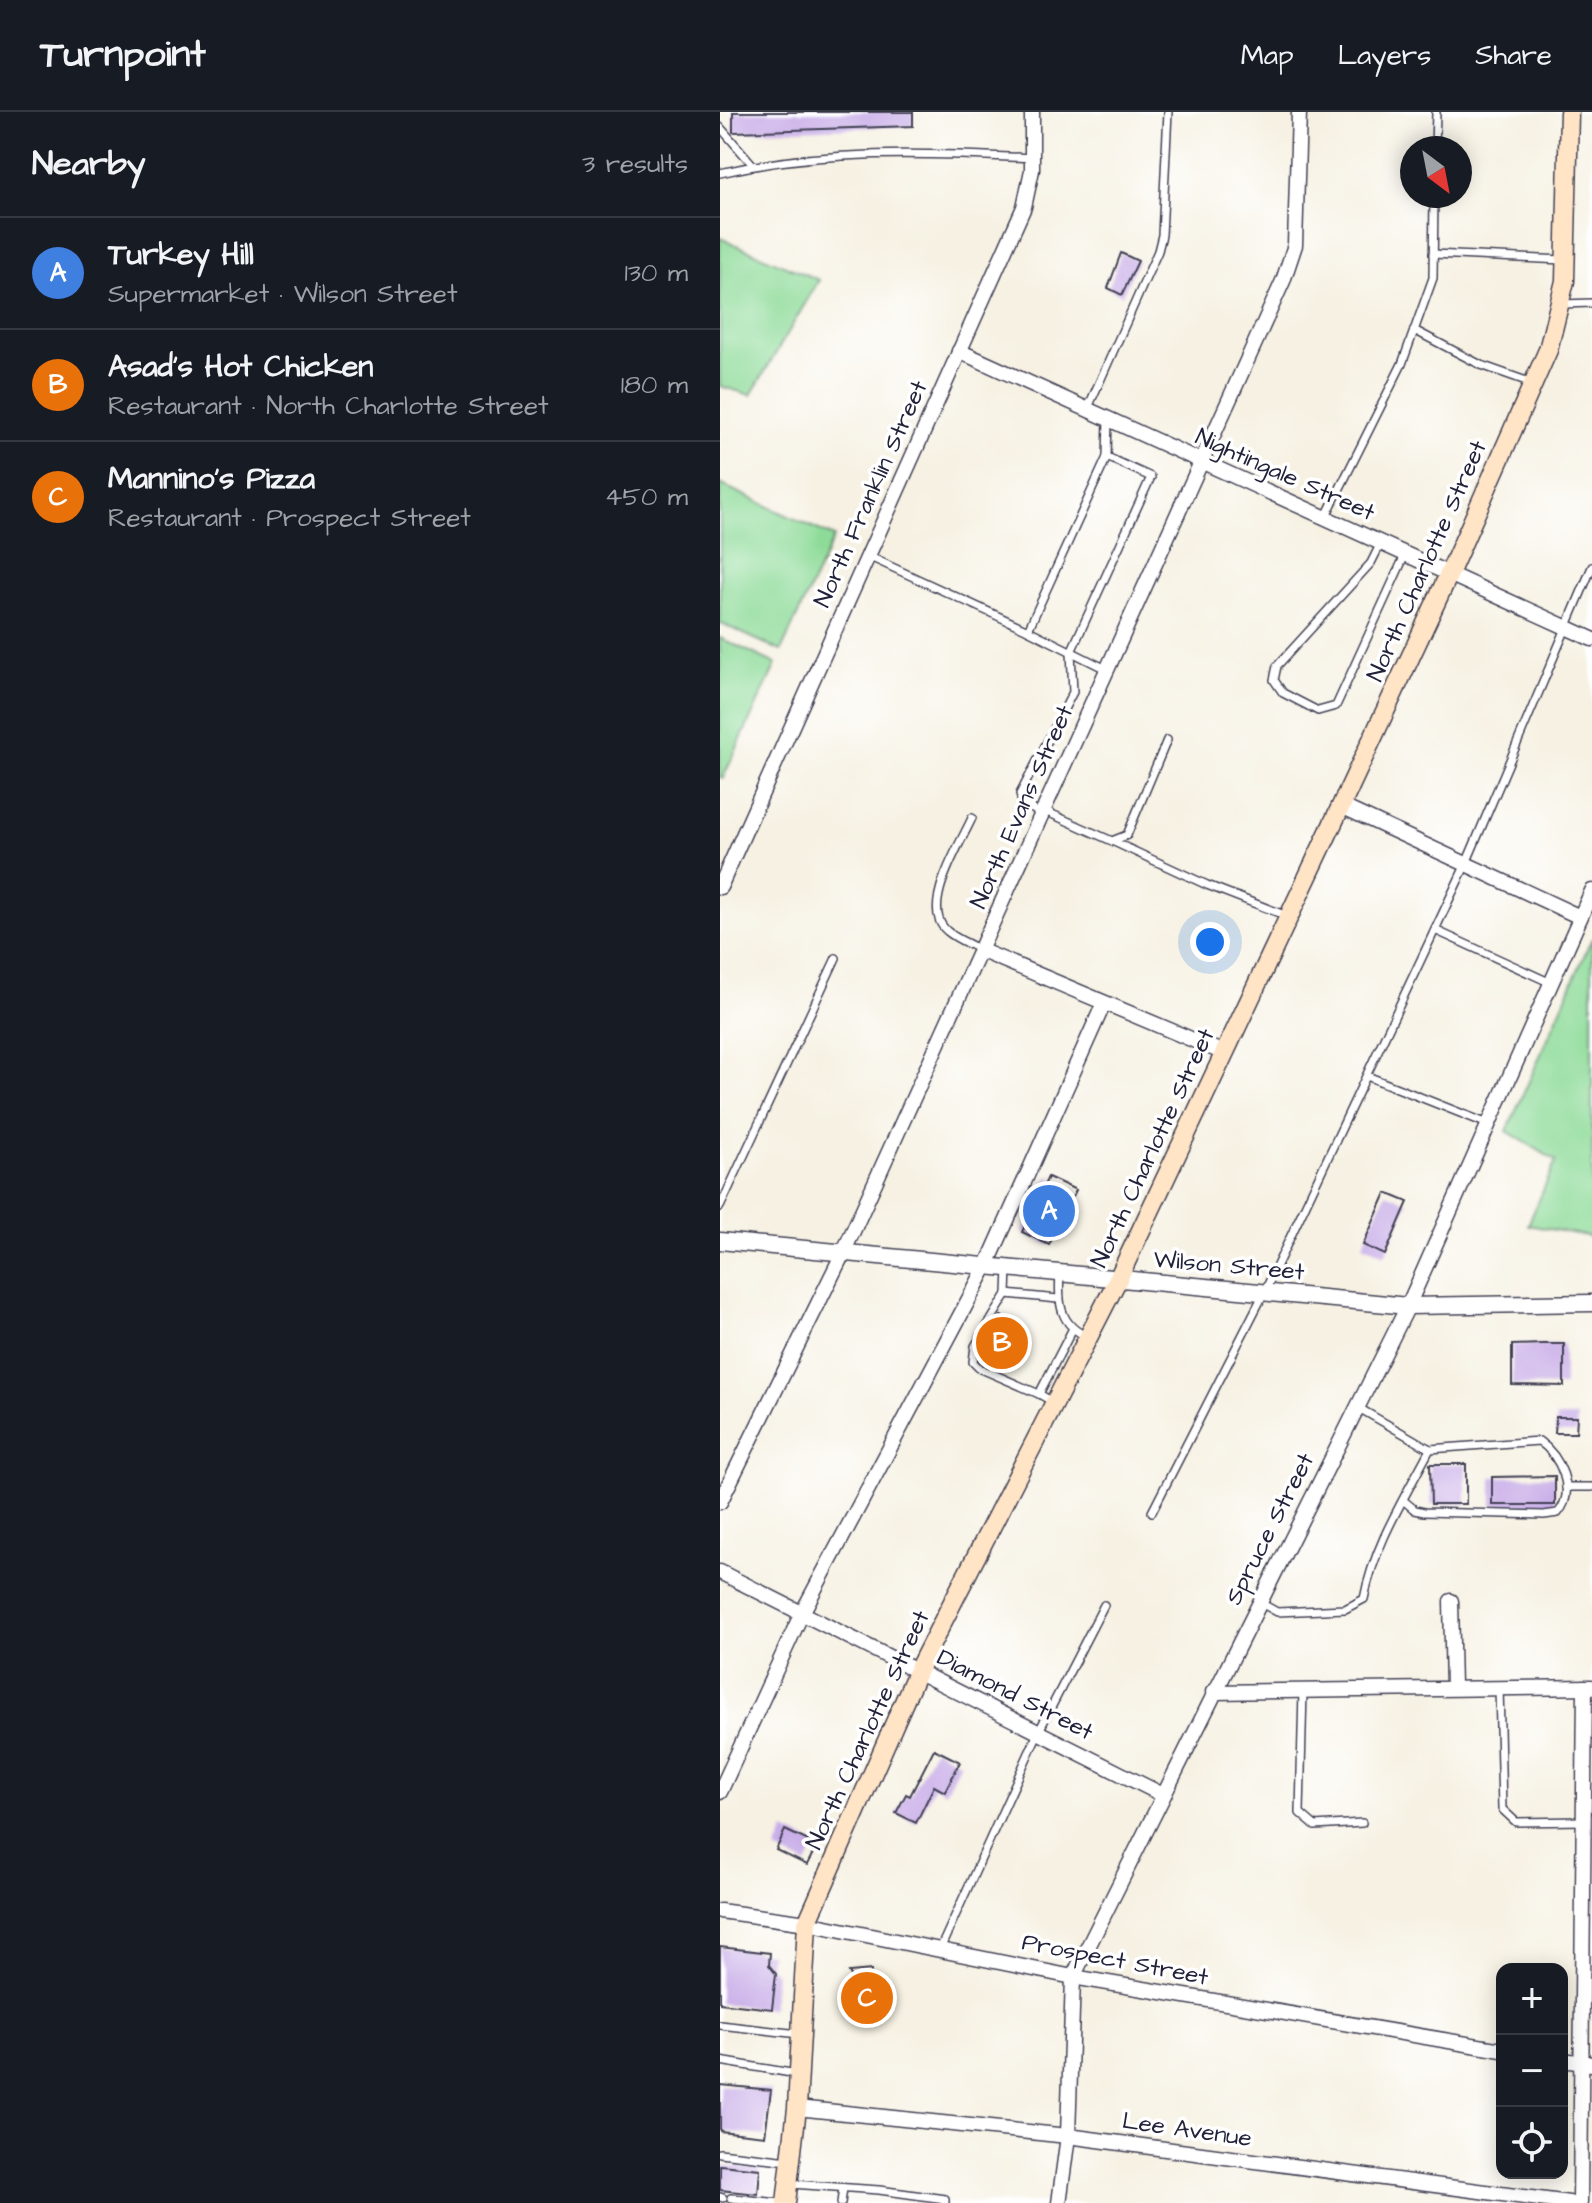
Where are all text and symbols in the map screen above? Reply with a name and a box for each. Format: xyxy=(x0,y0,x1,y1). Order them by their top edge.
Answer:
text: Turnpoint xyxy=(40,29,206,81)
text: Map xyxy=(1241,36,1294,75)
text: Layers xyxy=(1338,36,1431,75)
text: Share xyxy=(1475,36,1552,75)
north arrow xyxy=(1400,136,1472,208)
text: Nearby xyxy=(32,140,146,188)
text: 3 results xyxy=(582,146,688,182)
text: Turkey Hill xyxy=(108,234,254,276)
text: A xyxy=(50,255,66,291)
text: 130 m xyxy=(624,255,688,291)
text: Supermarket · Wilson Street xyxy=(108,276,457,312)
text: Asad's Hot Chicken xyxy=(108,346,373,388)
text: B xyxy=(49,367,67,403)
text: 180 m xyxy=(621,367,688,403)
street label: North Franklin Street xyxy=(806,375,936,613)
text: Restaurant · North Charlotte Street xyxy=(108,388,549,424)
street label: Nightingale Street xyxy=(1189,420,1380,531)
street label: North Charlotte Street xyxy=(1358,435,1496,687)
text: Mannino's Pizza xyxy=(108,458,315,500)
text: C xyxy=(49,479,67,515)
text: 450 m xyxy=(605,479,688,515)
text: Restaurant · Prospect Street xyxy=(108,500,471,536)
street label: North Evans Street xyxy=(962,700,1082,914)
your location xyxy=(1190,922,1230,962)
street label: North Charlotte Street xyxy=(1083,1022,1224,1273)
pin: A xyxy=(1023,1181,1075,1241)
street label: Wilson Street xyxy=(1152,1242,1306,1290)
pin: B xyxy=(976,1313,1028,1373)
street label: Spruce Street xyxy=(1217,1447,1323,1611)
street label: North Charlotte Street xyxy=(798,1604,939,1855)
street label: Diamond Street xyxy=(931,1641,1099,1749)
street label: Prospect Street xyxy=(1019,1925,1211,1995)
map controls xyxy=(1496,1963,1568,2179)
button: + xyxy=(1496,1963,1568,2035)
pin: C xyxy=(841,1968,893,2028)
button: − xyxy=(1496,2035,1568,2107)
street label: Lee Avenue xyxy=(1120,2104,1254,2156)
button: locate xyxy=(1496,2107,1568,2179)

